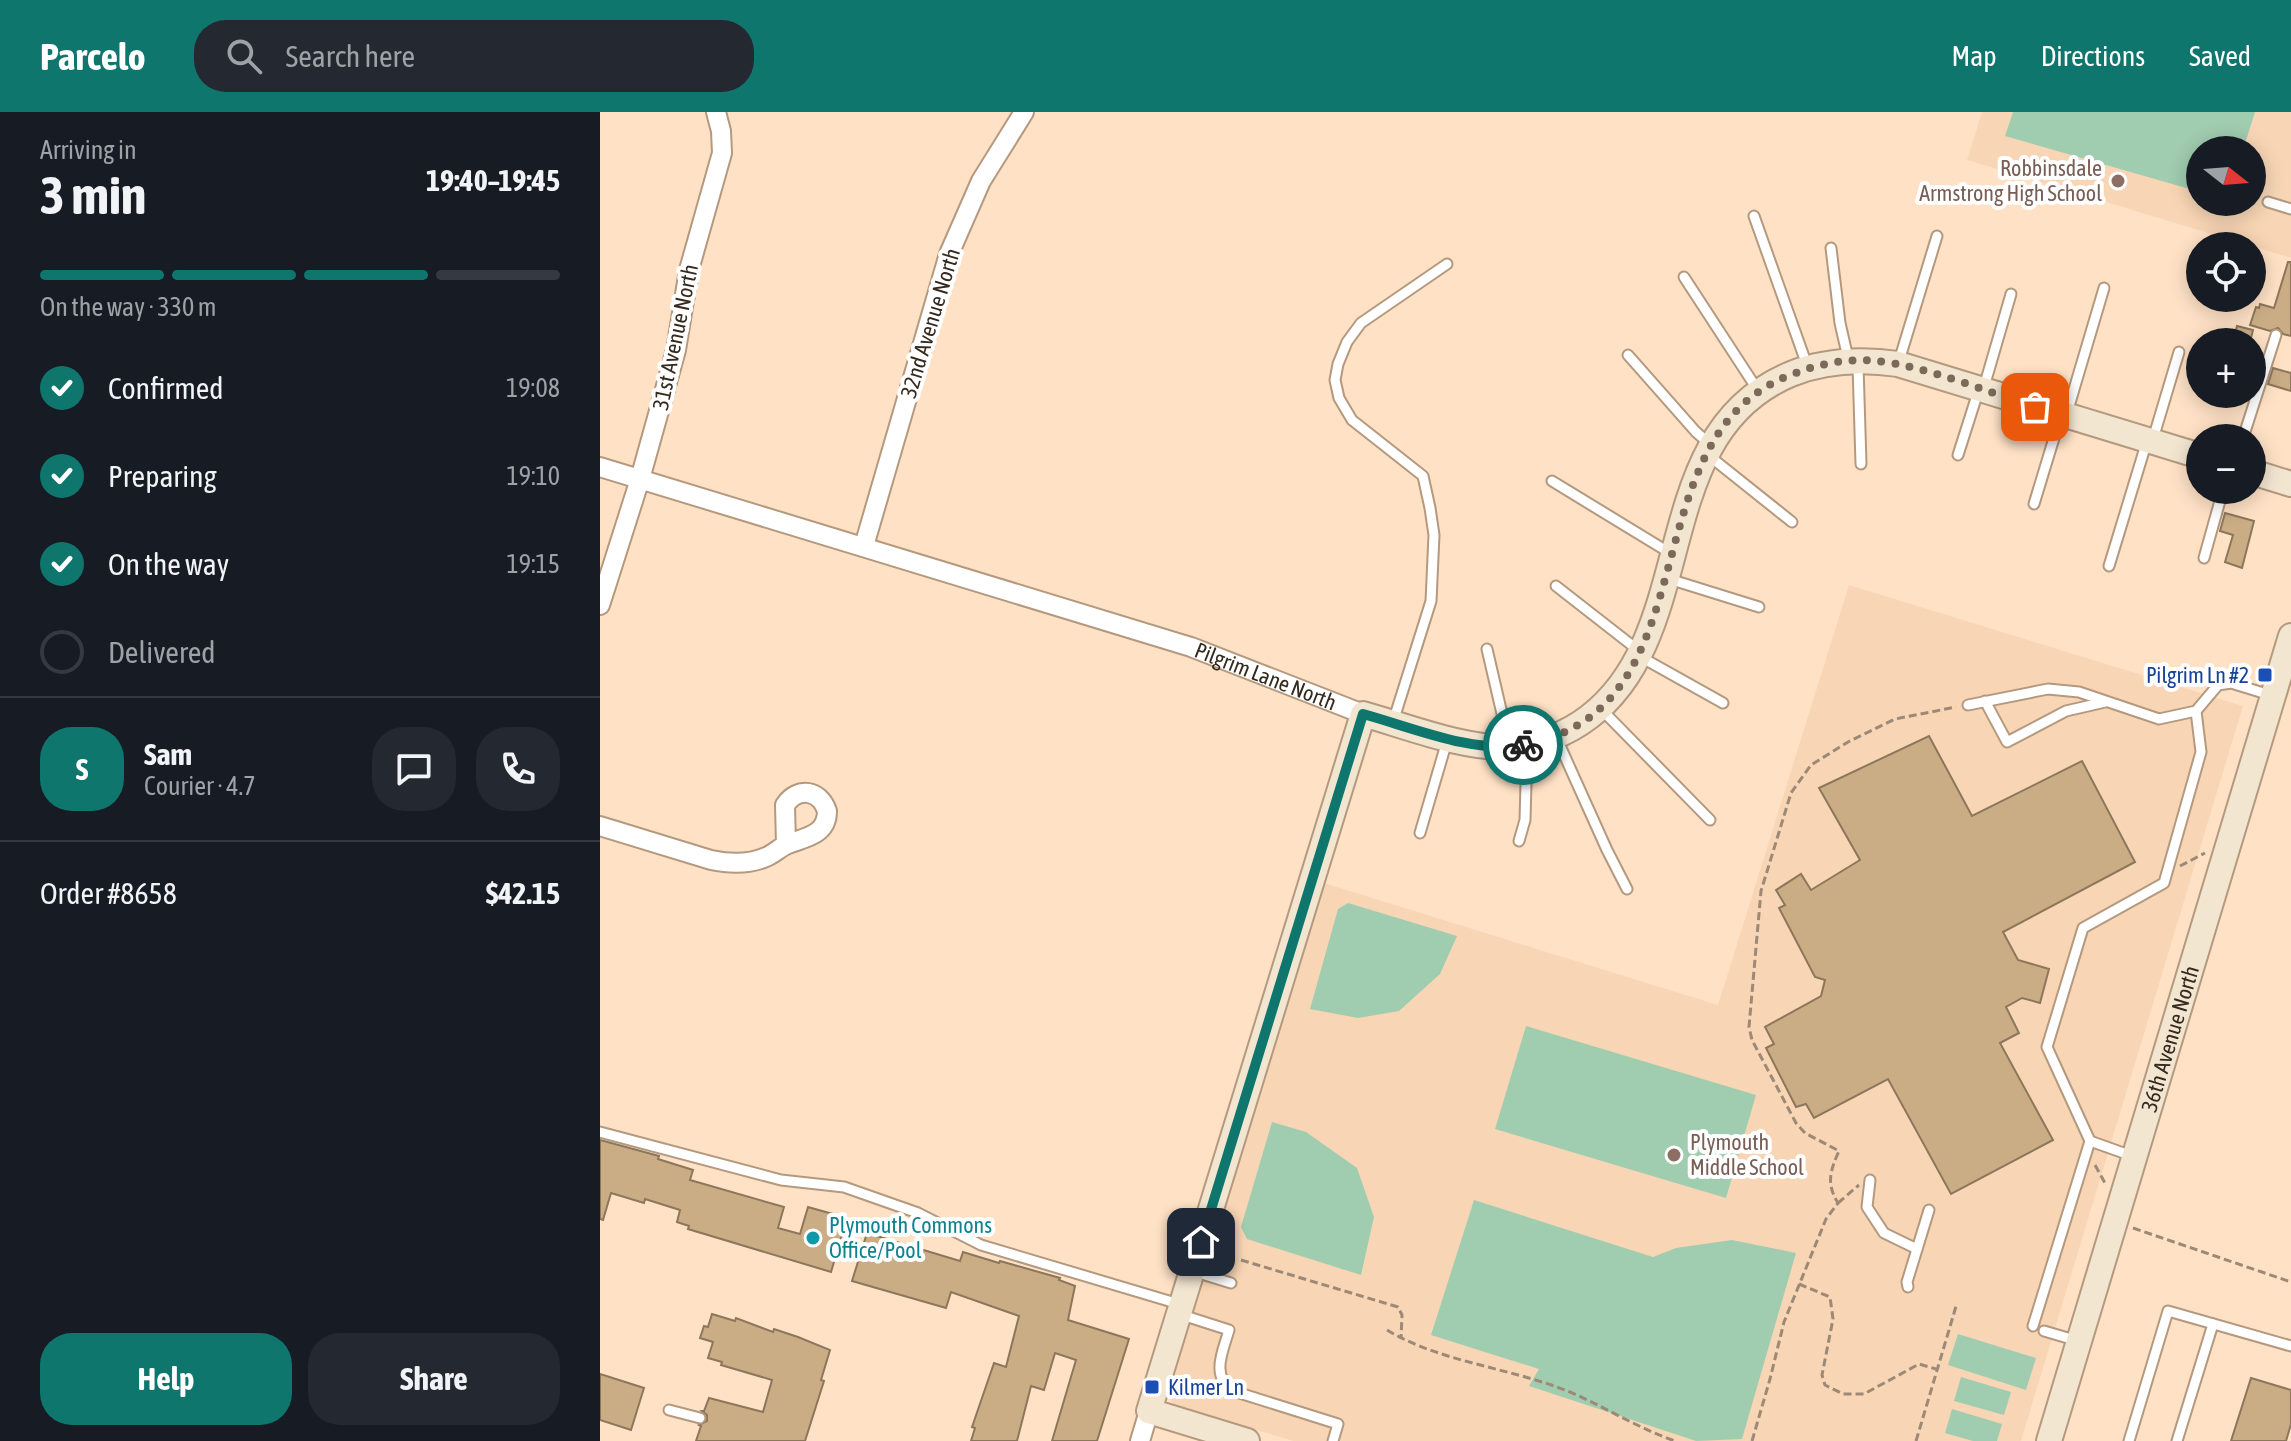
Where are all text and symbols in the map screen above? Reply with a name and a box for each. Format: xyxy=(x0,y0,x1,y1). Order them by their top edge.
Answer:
search box xyxy=(194,20,754,92)
icon: search xyxy=(222,34,266,78)
text: Parcelo xyxy=(40,35,146,78)
text: Search here xyxy=(286,39,415,73)
text: Map xyxy=(1952,40,1997,72)
text: Directions xyxy=(2041,40,2145,72)
text: Saved xyxy=(2189,40,2251,72)
text: Arriving in xyxy=(40,135,137,165)
north arrow xyxy=(2186,136,2266,216)
map controls xyxy=(2186,136,2266,504)
place label: Robbinsdale Armstrong High School xyxy=(1919,155,2102,206)
text: 19:40–19:45 xyxy=(426,163,560,197)
text: 3 min xyxy=(40,165,146,225)
marker: Robbinsdale Armstrong High School xyxy=(2109,172,2127,190)
button: locate xyxy=(2186,232,2266,312)
street label: 32nd Avenue North xyxy=(895,245,965,401)
street label: 31st Avenue North xyxy=(647,262,703,412)
text: On the way · 330 m xyxy=(40,292,217,322)
button: + xyxy=(2186,328,2266,408)
icon: check xyxy=(40,366,84,410)
text: Confirmed xyxy=(108,371,223,405)
text: 19:08 xyxy=(506,373,560,403)
pin xyxy=(2001,373,2069,441)
icon: bag xyxy=(2013,385,2057,429)
button: − xyxy=(2186,424,2266,504)
icon: check xyxy=(40,454,84,498)
text: Preparing xyxy=(108,459,217,493)
text: 19:10 xyxy=(506,461,560,491)
icon: check xyxy=(40,542,84,586)
text: On the way xyxy=(108,547,229,581)
text: 19:15 xyxy=(506,549,560,579)
text: Delivered xyxy=(108,635,216,669)
street label: Pilgrim Lane North xyxy=(1191,637,1340,715)
place label: Pilgrim Ln #2 xyxy=(2146,662,2249,688)
marker: Pilgrim Ln #2 xyxy=(2256,666,2274,684)
courier xyxy=(1483,705,1563,785)
icon: bike xyxy=(1501,723,1545,767)
button: chat xyxy=(372,727,456,811)
button: phone xyxy=(476,727,560,811)
text: Sam xyxy=(144,737,192,771)
text: S xyxy=(76,752,88,786)
text: Courier · 4.7 xyxy=(144,771,255,801)
text: Order #8658 xyxy=(40,876,177,910)
text: $42.15 xyxy=(486,876,560,910)
street label: 36th Avenue North xyxy=(2136,963,2204,1115)
place label: Plymouth Middle School xyxy=(1690,1129,1804,1180)
marker: Plymouth Middle School xyxy=(1665,1146,1683,1164)
pin xyxy=(1167,1208,1235,1276)
place label: Plymouth Commons Office/Pool xyxy=(829,1212,992,1263)
icon: home xyxy=(1179,1220,1223,1264)
marker: Plymouth Commons Office/Pool xyxy=(804,1229,822,1247)
button: Help xyxy=(40,1333,292,1425)
button: Share xyxy=(308,1333,560,1425)
place label: Kilmer Ln xyxy=(1168,1374,1244,1400)
marker: Kilmer Ln xyxy=(1143,1378,1161,1396)

